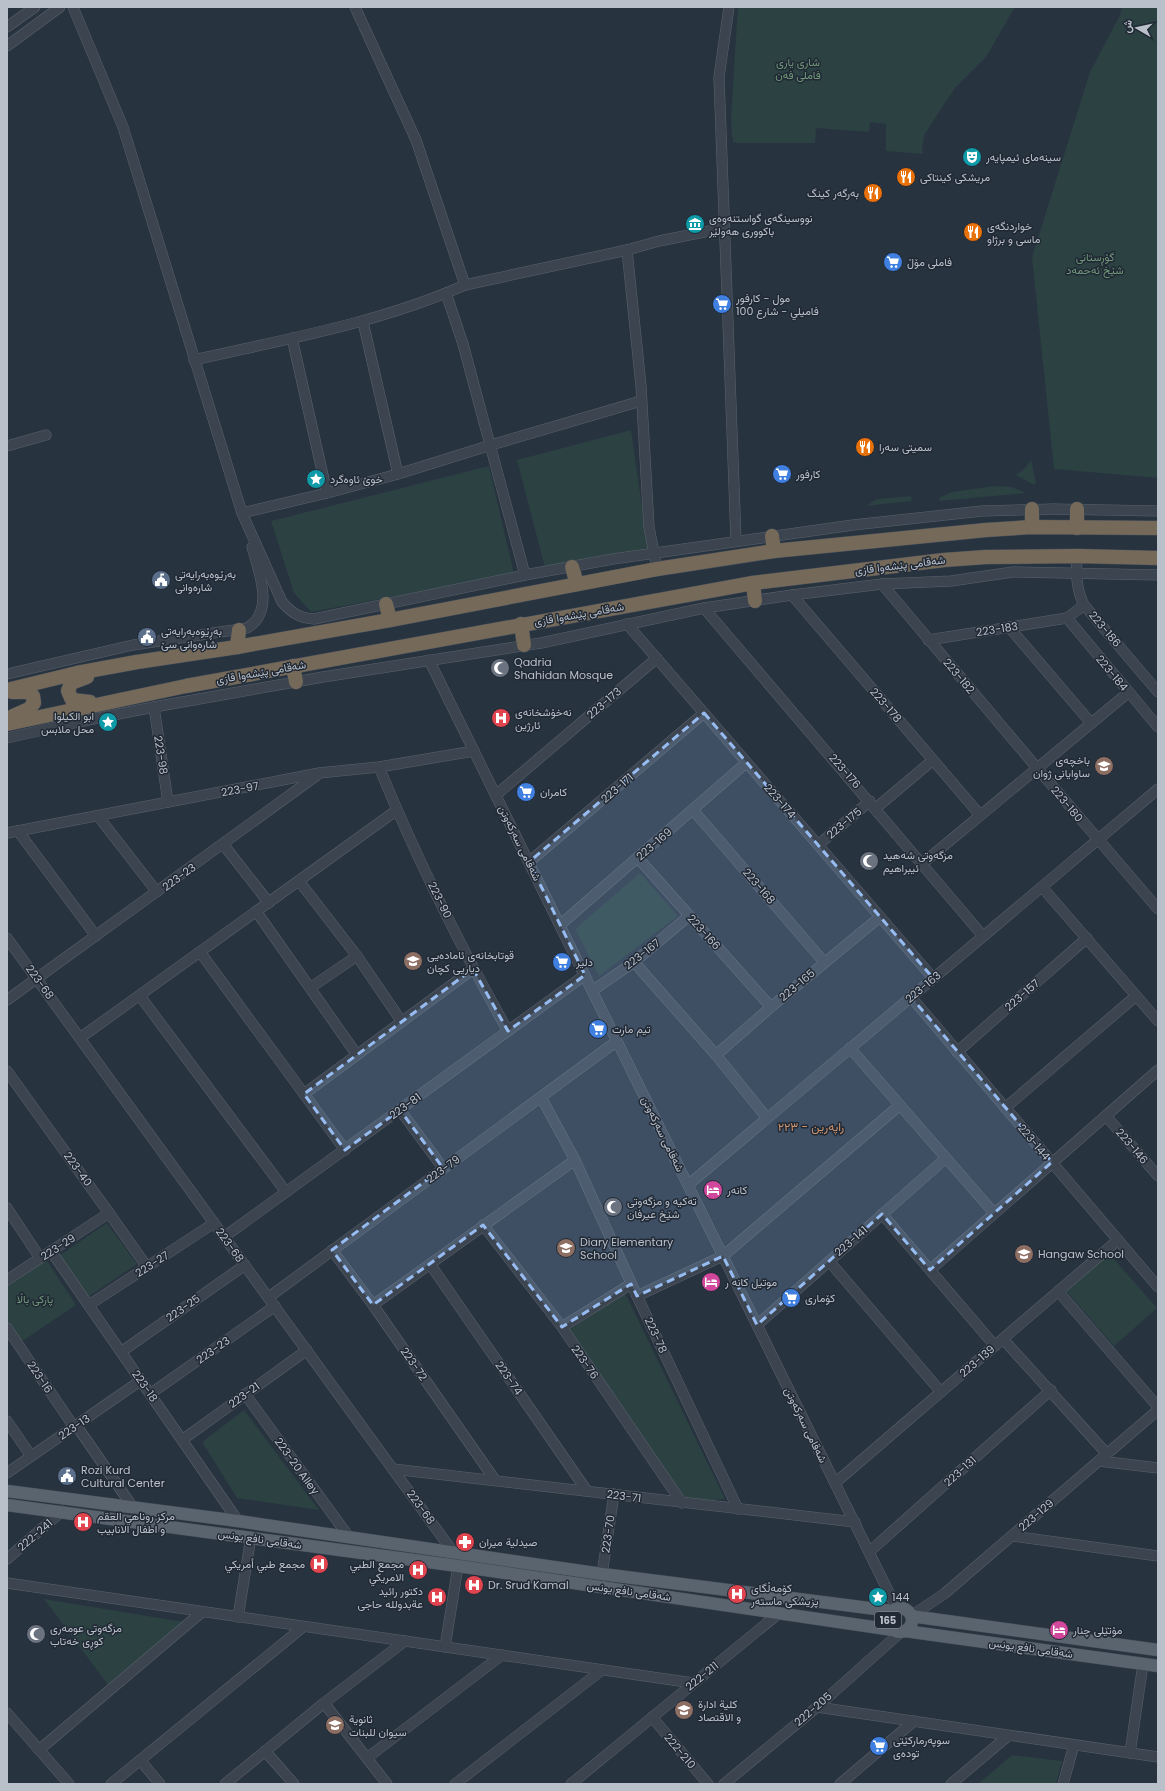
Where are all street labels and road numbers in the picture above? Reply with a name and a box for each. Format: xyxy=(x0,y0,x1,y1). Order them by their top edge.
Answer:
street label: شەقامی پێشەوا قازی xyxy=(854,551,946,578)
street label: شەقامی پێشەوا قازی xyxy=(533,598,626,630)
street label: 223-186 xyxy=(1085,608,1125,650)
street label: 223-183 xyxy=(975,618,1019,640)
street label: 223-184 xyxy=(1092,652,1132,695)
street label: 223-182 xyxy=(939,655,979,697)
street label: شەقامی پێشەوا قازی xyxy=(215,656,308,688)
street label: 223-173 xyxy=(583,683,625,723)
street label: 223-178 xyxy=(866,684,906,726)
street label: 223-98 xyxy=(150,734,172,776)
street label: 223-176 xyxy=(825,750,865,792)
street label: 223-171 xyxy=(597,769,637,807)
street label: 223-97 xyxy=(220,778,260,800)
street label: 223-174 xyxy=(760,780,800,822)
street label: 223-180 xyxy=(1047,783,1087,826)
street label: شەقامی سەرکەوتن xyxy=(495,802,545,884)
street label: 223-175 xyxy=(823,803,865,843)
street label: 223-169 xyxy=(633,824,675,864)
street label: 223-23 xyxy=(159,859,199,895)
street label: 223-168 xyxy=(739,865,779,907)
street label: 223-90 xyxy=(424,879,456,921)
street label: 223-166 xyxy=(684,911,724,953)
street label: 223-167 xyxy=(621,935,663,973)
street label: 223-68 xyxy=(22,961,58,1003)
street label: 223-165 xyxy=(776,965,819,1005)
street label: 223-163 xyxy=(902,967,944,1007)
street label: 223-157 xyxy=(1001,975,1043,1015)
street label: 223-81 xyxy=(386,1089,424,1123)
street label: شەقامی سەرکەوتن xyxy=(638,1093,688,1175)
street label: 223-144 xyxy=(1014,1121,1054,1163)
street label: 223-146 xyxy=(1112,1125,1152,1167)
street label: 223-40 xyxy=(60,1149,96,1190)
street label: 223-79 xyxy=(423,1151,463,1187)
street label: 223-141 xyxy=(831,1222,871,1260)
street label: 223-68 xyxy=(212,1224,248,1266)
street label: 223-29 xyxy=(38,1230,79,1264)
street label: 223-27 xyxy=(132,1247,172,1281)
street label: 223-25 xyxy=(163,1290,203,1326)
street label: 223-78 xyxy=(641,1314,671,1356)
street label: 223-23 xyxy=(193,1333,233,1367)
street label: 223-139 xyxy=(956,1341,998,1381)
street label: 223-76 xyxy=(567,1342,603,1382)
street label: 223-72 xyxy=(397,1344,431,1384)
street label: 223-16 xyxy=(23,1358,57,1396)
street label: 223-74 xyxy=(492,1358,527,1398)
street label: 223-18 xyxy=(128,1367,162,1405)
street label: 223-21 xyxy=(225,1378,263,1412)
street label: شەقامی سەرکەوتن xyxy=(781,1384,831,1466)
street label: 223-13 xyxy=(55,1411,93,1443)
street label: 223-20 Alley xyxy=(271,1434,324,1499)
street label: 223-131 xyxy=(940,1452,980,1490)
street label: 223-68 xyxy=(403,1486,439,1528)
street label: 223-71 xyxy=(606,1486,642,1506)
street label: 223-129 xyxy=(1015,1495,1057,1535)
street label: 223-70 xyxy=(597,1514,619,1554)
street label: 222-241 xyxy=(14,1515,56,1555)
street label: شەقامی نافع یونس xyxy=(217,1525,303,1553)
street label: شەقامی نافع یونس xyxy=(586,1577,672,1605)
road number: 165 xyxy=(875,1612,901,1628)
street label: شەقامی نافع یونس xyxy=(988,1634,1074,1662)
street label: 222-211 xyxy=(682,1658,722,1694)
street label: 222-205 xyxy=(791,1688,835,1730)
street label: 222-210 xyxy=(660,1730,700,1772)

